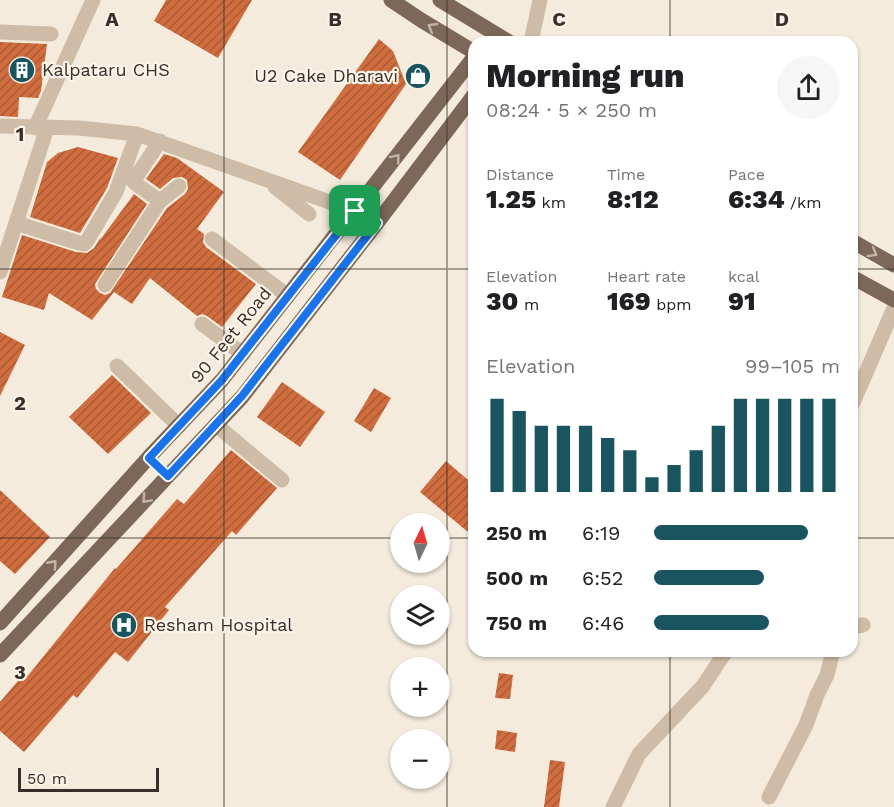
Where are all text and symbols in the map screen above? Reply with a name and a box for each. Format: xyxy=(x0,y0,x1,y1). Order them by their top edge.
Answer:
text: A xyxy=(105,7,119,31)
text: B xyxy=(328,7,342,31)
text: C xyxy=(552,7,566,31)
text: D xyxy=(775,7,789,31)
one-way arrow xyxy=(428,23,438,34)
building icon: Kalpataru CHS xyxy=(7,55,37,85)
text: Morning run xyxy=(486,56,685,95)
button: share xyxy=(777,56,840,119)
place label: Kalpataru CHS xyxy=(42,59,170,80)
shop icon: U2 Cake Dharavi xyxy=(403,61,433,91)
place label: U2 Cake Dharavi xyxy=(254,65,398,86)
text: 08:24 · 5 × 250 m xyxy=(486,98,657,122)
text: 1 xyxy=(16,122,24,146)
one-way arrow xyxy=(388,154,399,165)
text: Distance xyxy=(486,165,554,184)
text: Time xyxy=(607,165,645,184)
text: Pace xyxy=(728,165,765,184)
text: 1.25 xyxy=(486,184,536,214)
text: 8:12 xyxy=(607,184,659,214)
text: 6:34 xyxy=(728,184,785,214)
pin xyxy=(329,185,380,236)
text: km xyxy=(536,193,566,212)
text: /km xyxy=(785,193,821,212)
icon: arrive xyxy=(338,194,371,227)
one-way arrow xyxy=(867,245,877,257)
text: Elevation xyxy=(486,267,557,286)
text: Heart rate xyxy=(607,267,686,286)
text: kcal xyxy=(728,267,760,286)
street label: 90 Feet Road xyxy=(186,283,275,387)
text: 30 xyxy=(486,286,518,316)
text: 169 xyxy=(607,286,651,316)
text: 91 xyxy=(728,286,756,316)
text: m xyxy=(518,295,539,314)
text: bpm xyxy=(651,295,692,314)
text: Elevation xyxy=(486,354,575,378)
text: 99–105 m xyxy=(745,354,840,378)
text: 2 xyxy=(14,391,26,415)
one-way arrow xyxy=(142,492,153,502)
north arrow xyxy=(390,513,450,573)
map controls xyxy=(390,513,450,789)
text: 250 m xyxy=(486,521,547,545)
text: 6:19 xyxy=(582,521,620,545)
one-way arrow xyxy=(46,560,57,571)
text: 500 m xyxy=(486,566,548,590)
text: 6:52 xyxy=(582,566,623,590)
button: layers xyxy=(390,585,450,645)
hospital icon: Resham Hospital xyxy=(109,610,139,640)
text: 750 m xyxy=(486,611,547,635)
text: 6:46 xyxy=(582,611,624,635)
place label: Resham Hospital xyxy=(144,614,293,635)
button: + xyxy=(390,657,450,717)
text: 3 xyxy=(14,660,26,684)
button: − xyxy=(390,729,450,789)
scale bar xyxy=(18,765,159,792)
text: 50 m xyxy=(27,769,67,788)

